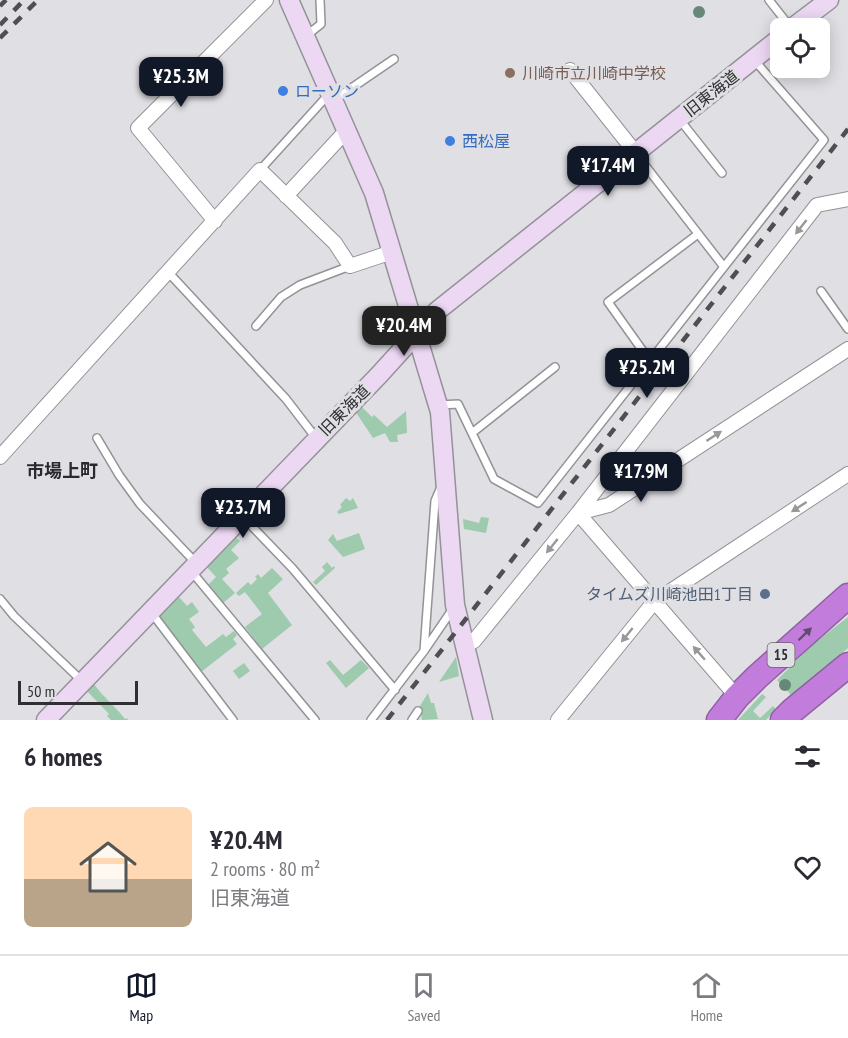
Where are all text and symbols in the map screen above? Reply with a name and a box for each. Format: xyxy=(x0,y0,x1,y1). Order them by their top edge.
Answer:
map controls xyxy=(770,18,830,78)
button: locate xyxy=(770,18,830,78)
pin: ¥25.3M xyxy=(132,57,230,108)
text: ¥25.3M xyxy=(153,63,209,89)
place label: 川崎市立川崎中学校 xyxy=(522,63,666,83)
street label: 旧東海道 xyxy=(680,65,742,121)
marker: 川崎市立川崎中学校 xyxy=(503,66,517,80)
place label: ローソン xyxy=(295,81,359,101)
marker: ローソン xyxy=(276,84,290,98)
place label: 西松屋 xyxy=(462,131,510,151)
marker: 西松屋 xyxy=(443,134,457,148)
pin: ¥17.4M xyxy=(559,146,657,197)
text: ¥17.4M xyxy=(581,152,635,178)
one-way arrow xyxy=(795,219,807,234)
pin: ¥20.4M xyxy=(355,306,453,357)
text: ¥20.4M xyxy=(376,312,432,338)
pin: ¥25.2M xyxy=(598,348,696,399)
text: ¥25.2M xyxy=(619,354,675,380)
street label: 旧東海道 xyxy=(314,380,374,440)
one-way arrow xyxy=(706,431,722,442)
pin: ¥17.9M xyxy=(592,452,690,503)
text: ¥17.9M xyxy=(614,458,668,484)
district label: 市場上町 xyxy=(26,459,98,482)
pin: ¥23.7M xyxy=(194,488,292,539)
text: ¥23.7M xyxy=(215,494,271,520)
one-way arrow xyxy=(791,501,807,512)
one-way arrow xyxy=(545,538,558,554)
place label: タイムズ川崎池田1丁目 xyxy=(586,584,753,604)
marker: タイムズ川崎池田1丁目 xyxy=(758,587,772,601)
one-way arrow xyxy=(622,627,634,642)
one-way arrow xyxy=(797,627,812,641)
road number: 15 xyxy=(768,643,794,667)
one-way arrow xyxy=(693,646,706,661)
scale bar xyxy=(18,678,138,706)
text: 50 m xyxy=(27,681,55,701)
text: 6 homes xyxy=(24,740,102,773)
icon: filters xyxy=(791,740,824,773)
text: ¥20.4M xyxy=(210,823,283,856)
icon: home xyxy=(72,831,144,903)
icon: heart xyxy=(791,851,824,884)
text: 2 rooms · 80 m² xyxy=(210,856,320,882)
text: 旧東海道 xyxy=(210,885,290,911)
tab: Map xyxy=(125,969,158,1025)
tab: Saved xyxy=(407,969,440,1025)
tab: Home xyxy=(690,969,723,1025)

